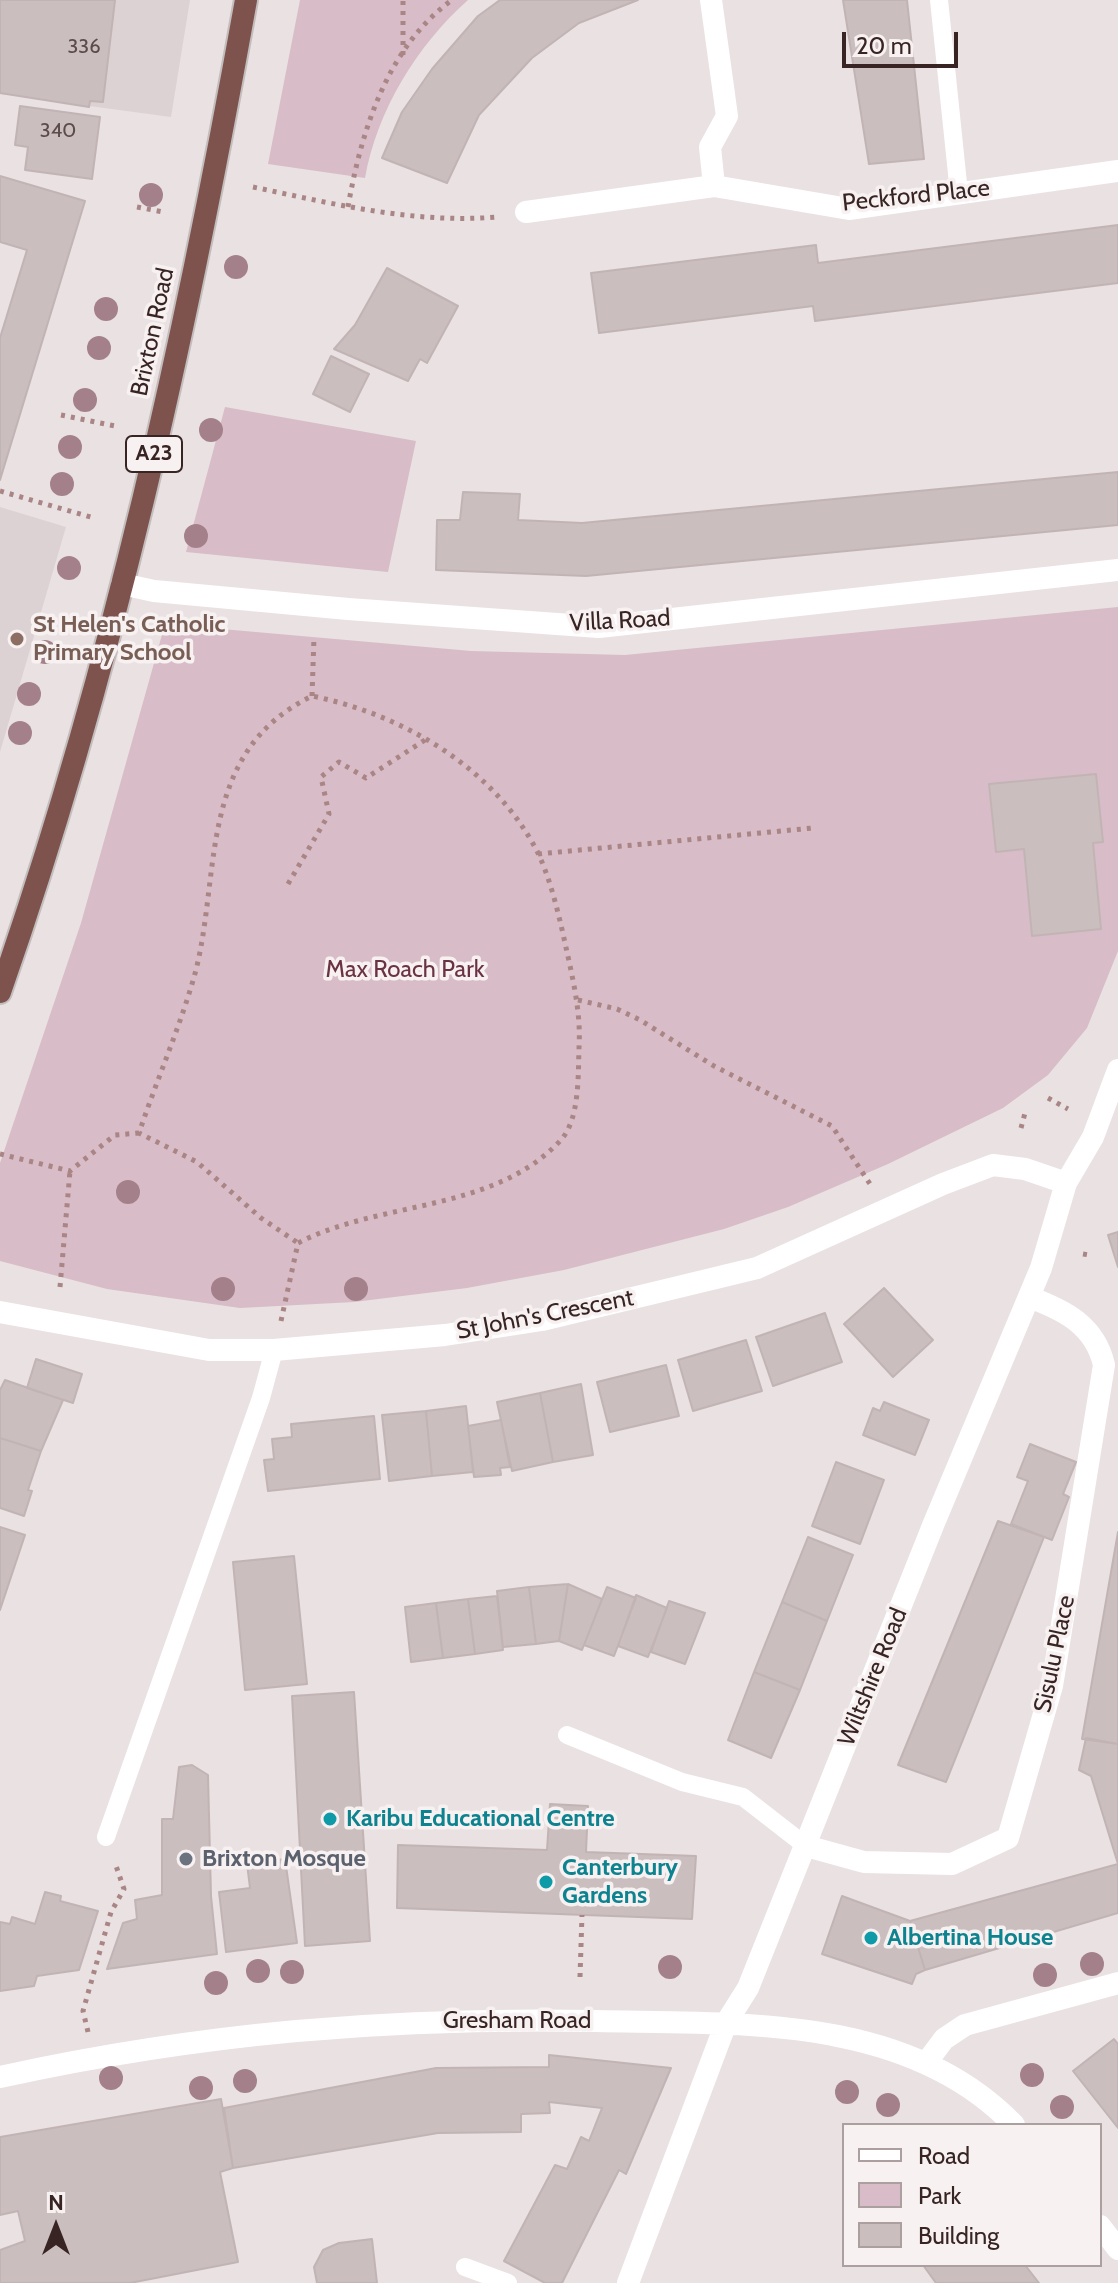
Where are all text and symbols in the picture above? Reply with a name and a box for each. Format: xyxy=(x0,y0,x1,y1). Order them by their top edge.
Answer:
scale bar xyxy=(846,16,962,66)
text: 20 m xyxy=(856,31,912,60)
house number: 336 xyxy=(68,35,100,59)
house number: 340 xyxy=(40,119,76,143)
street label: Peckford Place xyxy=(841,174,991,218)
street label: Brixton Road xyxy=(125,265,181,399)
road number: A23 xyxy=(126,436,182,472)
street label: Villa Road xyxy=(569,604,671,638)
place label: St Helen's Catholic Primary School xyxy=(33,611,225,667)
marker: St Helen's Catholic Primary School xyxy=(8,630,26,648)
park label: Max Roach Park xyxy=(326,956,484,984)
street label: St John's Crescent xyxy=(454,1284,636,1346)
street label: Sisulu Place xyxy=(1029,1593,1081,1715)
street label: Wiltshire Road xyxy=(832,1604,914,1750)
place label: Karibu Educational Centre xyxy=(346,1805,615,1833)
marker: Karibu Educational Centre xyxy=(321,1810,339,1828)
place label: Brixton Mosque xyxy=(202,1845,366,1873)
marker: Brixton Mosque xyxy=(177,1850,195,1868)
place label: Canterbury Gardens xyxy=(562,1854,678,1910)
marker: Canterbury Gardens xyxy=(537,1873,555,1891)
place label: Albertina House xyxy=(887,1924,1053,1952)
marker: Albertina House xyxy=(862,1929,880,1947)
street label: Gresham Road xyxy=(443,2007,591,2035)
legend xyxy=(842,2123,1102,2267)
text: Road xyxy=(918,2141,970,2170)
text: Park xyxy=(918,2181,961,2210)
north arrow xyxy=(16,2187,96,2267)
text: N xyxy=(48,2189,64,2216)
text: Building xyxy=(918,2221,999,2250)

